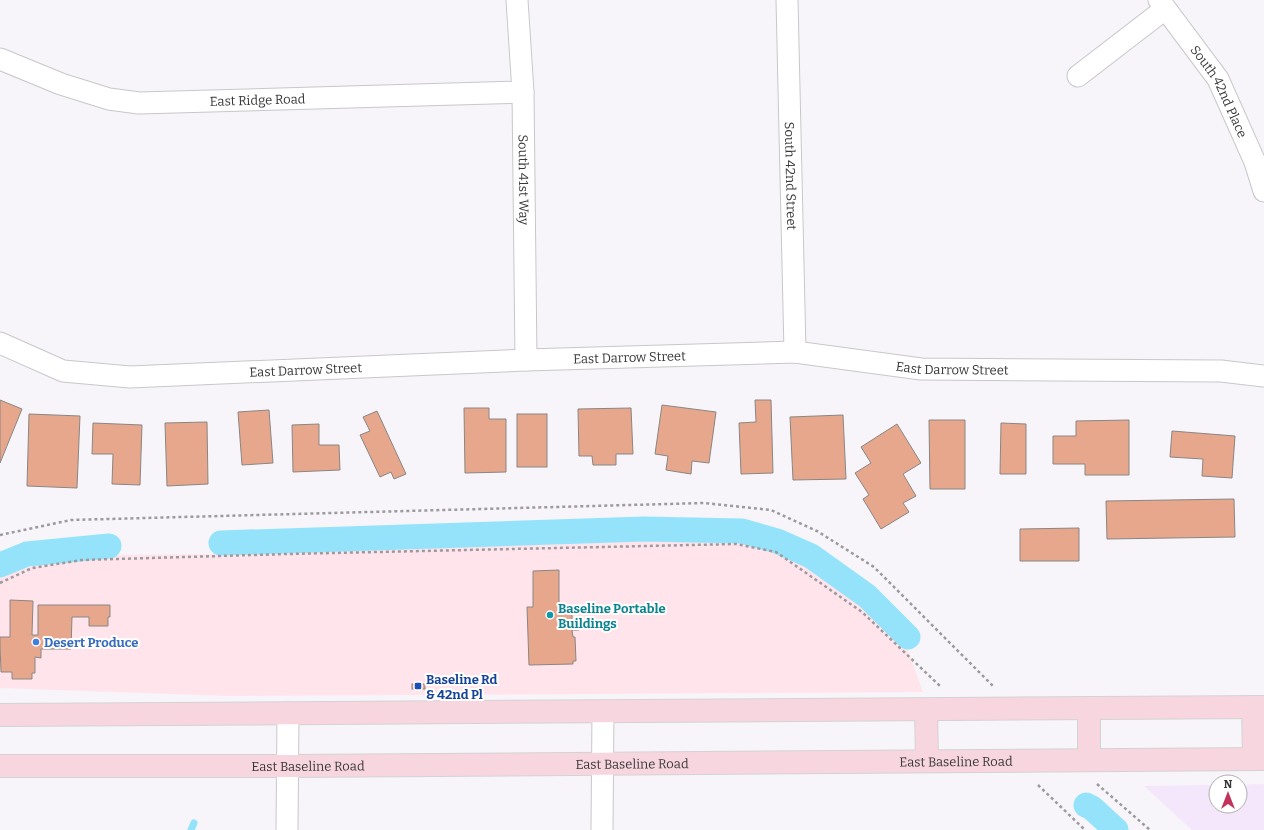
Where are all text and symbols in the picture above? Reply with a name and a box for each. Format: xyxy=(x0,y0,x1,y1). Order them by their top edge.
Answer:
street label: South 42nd Place xyxy=(1188,42,1251,140)
street label: East Ridge Road xyxy=(209,91,306,108)
street label: South 42nd Street xyxy=(782,122,800,231)
street label: South 41st Way xyxy=(516,134,532,225)
street label: East Darrow Street xyxy=(573,348,686,366)
street label: East Darrow Street xyxy=(895,358,1009,377)
street label: East Darrow Street xyxy=(249,360,363,379)
place label: Baseline Portable Buildings xyxy=(558,601,666,631)
marker: Baseline Portable Buildings xyxy=(545,610,555,620)
place label: Desert Produce xyxy=(44,635,138,650)
marker: Desert Produce xyxy=(31,637,41,647)
place label: Baseline Rd & 42nd Pl xyxy=(426,672,498,702)
marker: Baseline Rd & 42nd Pl xyxy=(413,681,423,691)
street label: East Baseline Road xyxy=(899,753,1013,769)
street label: East Baseline Road xyxy=(575,756,689,771)
street label: East Baseline Road xyxy=(251,758,365,774)
north arrow xyxy=(1208,774,1248,814)
text: N xyxy=(1224,778,1233,791)

